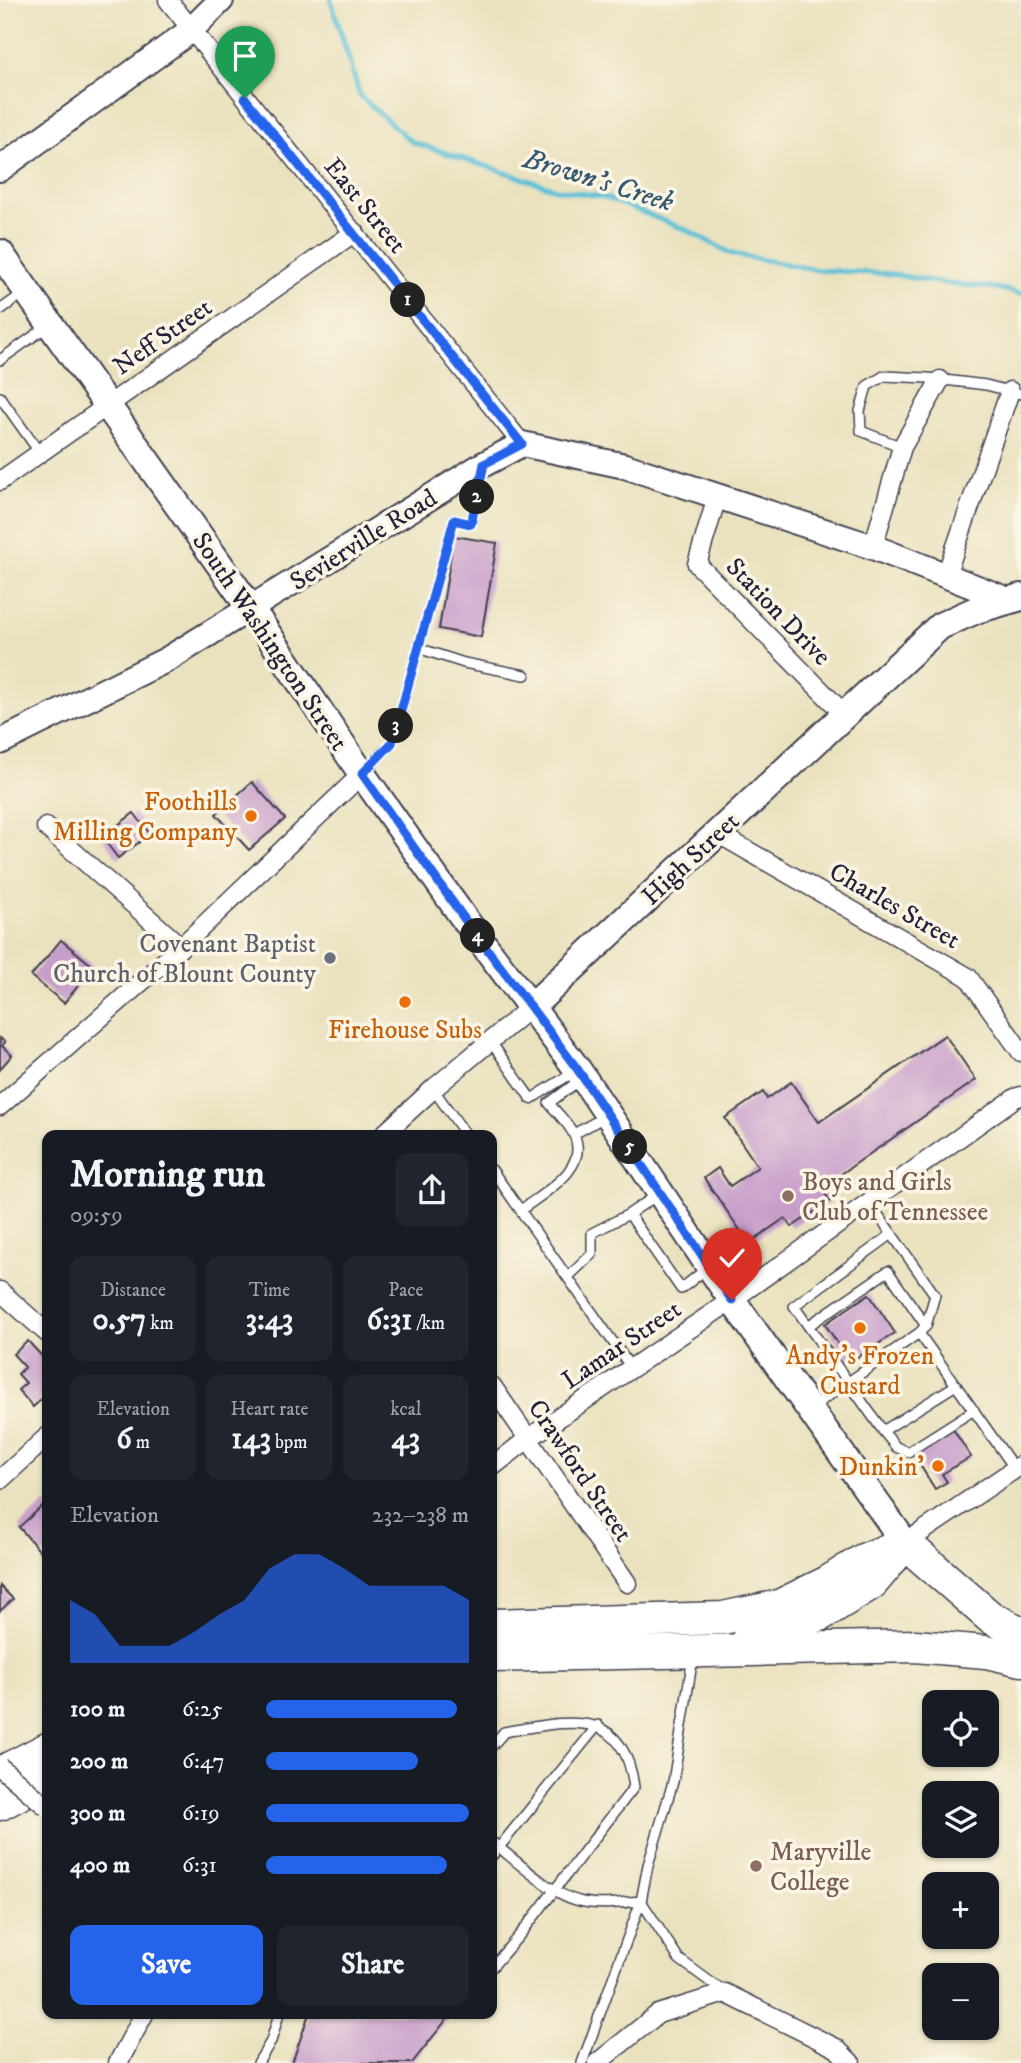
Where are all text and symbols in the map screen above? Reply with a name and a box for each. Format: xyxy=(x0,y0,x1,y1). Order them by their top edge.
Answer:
pin xyxy=(215,26,275,98)
icon: arrive xyxy=(226,37,264,75)
water label: Brown's Creek xyxy=(518,141,678,220)
street label: East Street xyxy=(316,151,413,260)
pin: 1 xyxy=(390,282,426,318)
text: 1 xyxy=(404,288,411,311)
street label: Neff Street xyxy=(107,291,219,383)
pin: 2 xyxy=(460,480,494,514)
street label: Sevierville Road xyxy=(284,482,443,599)
text: 2 xyxy=(472,485,481,508)
street label: South Washington Street xyxy=(184,526,355,757)
street label: Station Drive xyxy=(718,551,838,673)
pin: 3 xyxy=(378,708,414,744)
text: 3 xyxy=(392,714,399,737)
place label: Foothills Milling Company xyxy=(53,786,238,849)
street label: High Street xyxy=(635,805,747,913)
marker: Foothills Milling Company xyxy=(243,808,259,824)
street label: Charles Street xyxy=(823,856,966,957)
pin: 4 xyxy=(461,918,496,954)
text: 4 xyxy=(472,924,483,947)
place label: Covenant Baptist Church of Blount County xyxy=(53,928,317,991)
marker: Covenant Baptist Church of Blount County xyxy=(322,950,338,966)
marker: Firehouse Subs xyxy=(397,994,413,1010)
place label: Firehouse Subs xyxy=(328,1014,482,1047)
pin: 5 xyxy=(612,1130,648,1164)
text: 5 xyxy=(625,1135,634,1158)
text: Morning run xyxy=(70,1151,265,1199)
button: share xyxy=(395,1153,469,1227)
place label: Boys and Girls Club of Tennessee xyxy=(802,1166,988,1229)
marker: Boys and Girls Club of Tennessee xyxy=(780,1188,796,1204)
text: 09:59 xyxy=(70,1201,123,1230)
pin xyxy=(702,1228,762,1300)
icon: check xyxy=(713,1239,751,1277)
text: Distance xyxy=(100,1279,166,1302)
text: Time xyxy=(249,1279,290,1302)
text: Pace xyxy=(388,1279,423,1302)
street label: Lamar Street xyxy=(556,1293,688,1397)
text: 0.57 xyxy=(92,1302,146,1339)
text: 3:43 xyxy=(246,1302,293,1339)
text: 6:31 xyxy=(367,1302,412,1339)
text: km xyxy=(146,1312,174,1335)
text: /km xyxy=(412,1312,445,1335)
marker: Andy's Frozen Custard xyxy=(852,1320,868,1336)
place label: Andy's Frozen Custard xyxy=(786,1340,935,1403)
street label: Crawford Street xyxy=(520,1393,639,1548)
text: Elevation xyxy=(96,1398,170,1421)
text: Heart rate xyxy=(231,1398,308,1421)
text: kcal xyxy=(390,1398,421,1421)
text: 6 xyxy=(116,1421,132,1458)
text: 143 xyxy=(231,1421,271,1458)
text: 43 xyxy=(392,1421,420,1458)
text: m xyxy=(132,1431,150,1454)
text: bpm xyxy=(271,1431,308,1454)
place label: Dunkin' xyxy=(839,1451,924,1484)
marker: Dunkin' xyxy=(930,1458,946,1474)
text: Elevation xyxy=(70,1501,159,1530)
text: 232–238 m xyxy=(372,1501,469,1530)
map controls xyxy=(922,1690,999,2040)
button: locate xyxy=(922,1690,999,1767)
text: 100 m xyxy=(70,1695,125,1724)
text: 6:25 xyxy=(182,1695,223,1724)
text: 200 m xyxy=(70,1747,128,1776)
text: 6:47 xyxy=(182,1747,225,1776)
button: layers xyxy=(922,1781,999,1858)
text: 300 m xyxy=(70,1799,126,1828)
text: 6:19 xyxy=(182,1799,220,1828)
place label: Maryville College xyxy=(770,1836,871,1899)
text: 400 m xyxy=(70,1851,130,1880)
text: 6:31 xyxy=(182,1851,217,1880)
marker: Maryville College xyxy=(748,1858,764,1874)
button: + xyxy=(922,1872,999,1949)
button: Save xyxy=(70,1925,263,2005)
button: Share xyxy=(277,1925,469,2005)
button: − xyxy=(922,1963,999,2040)

